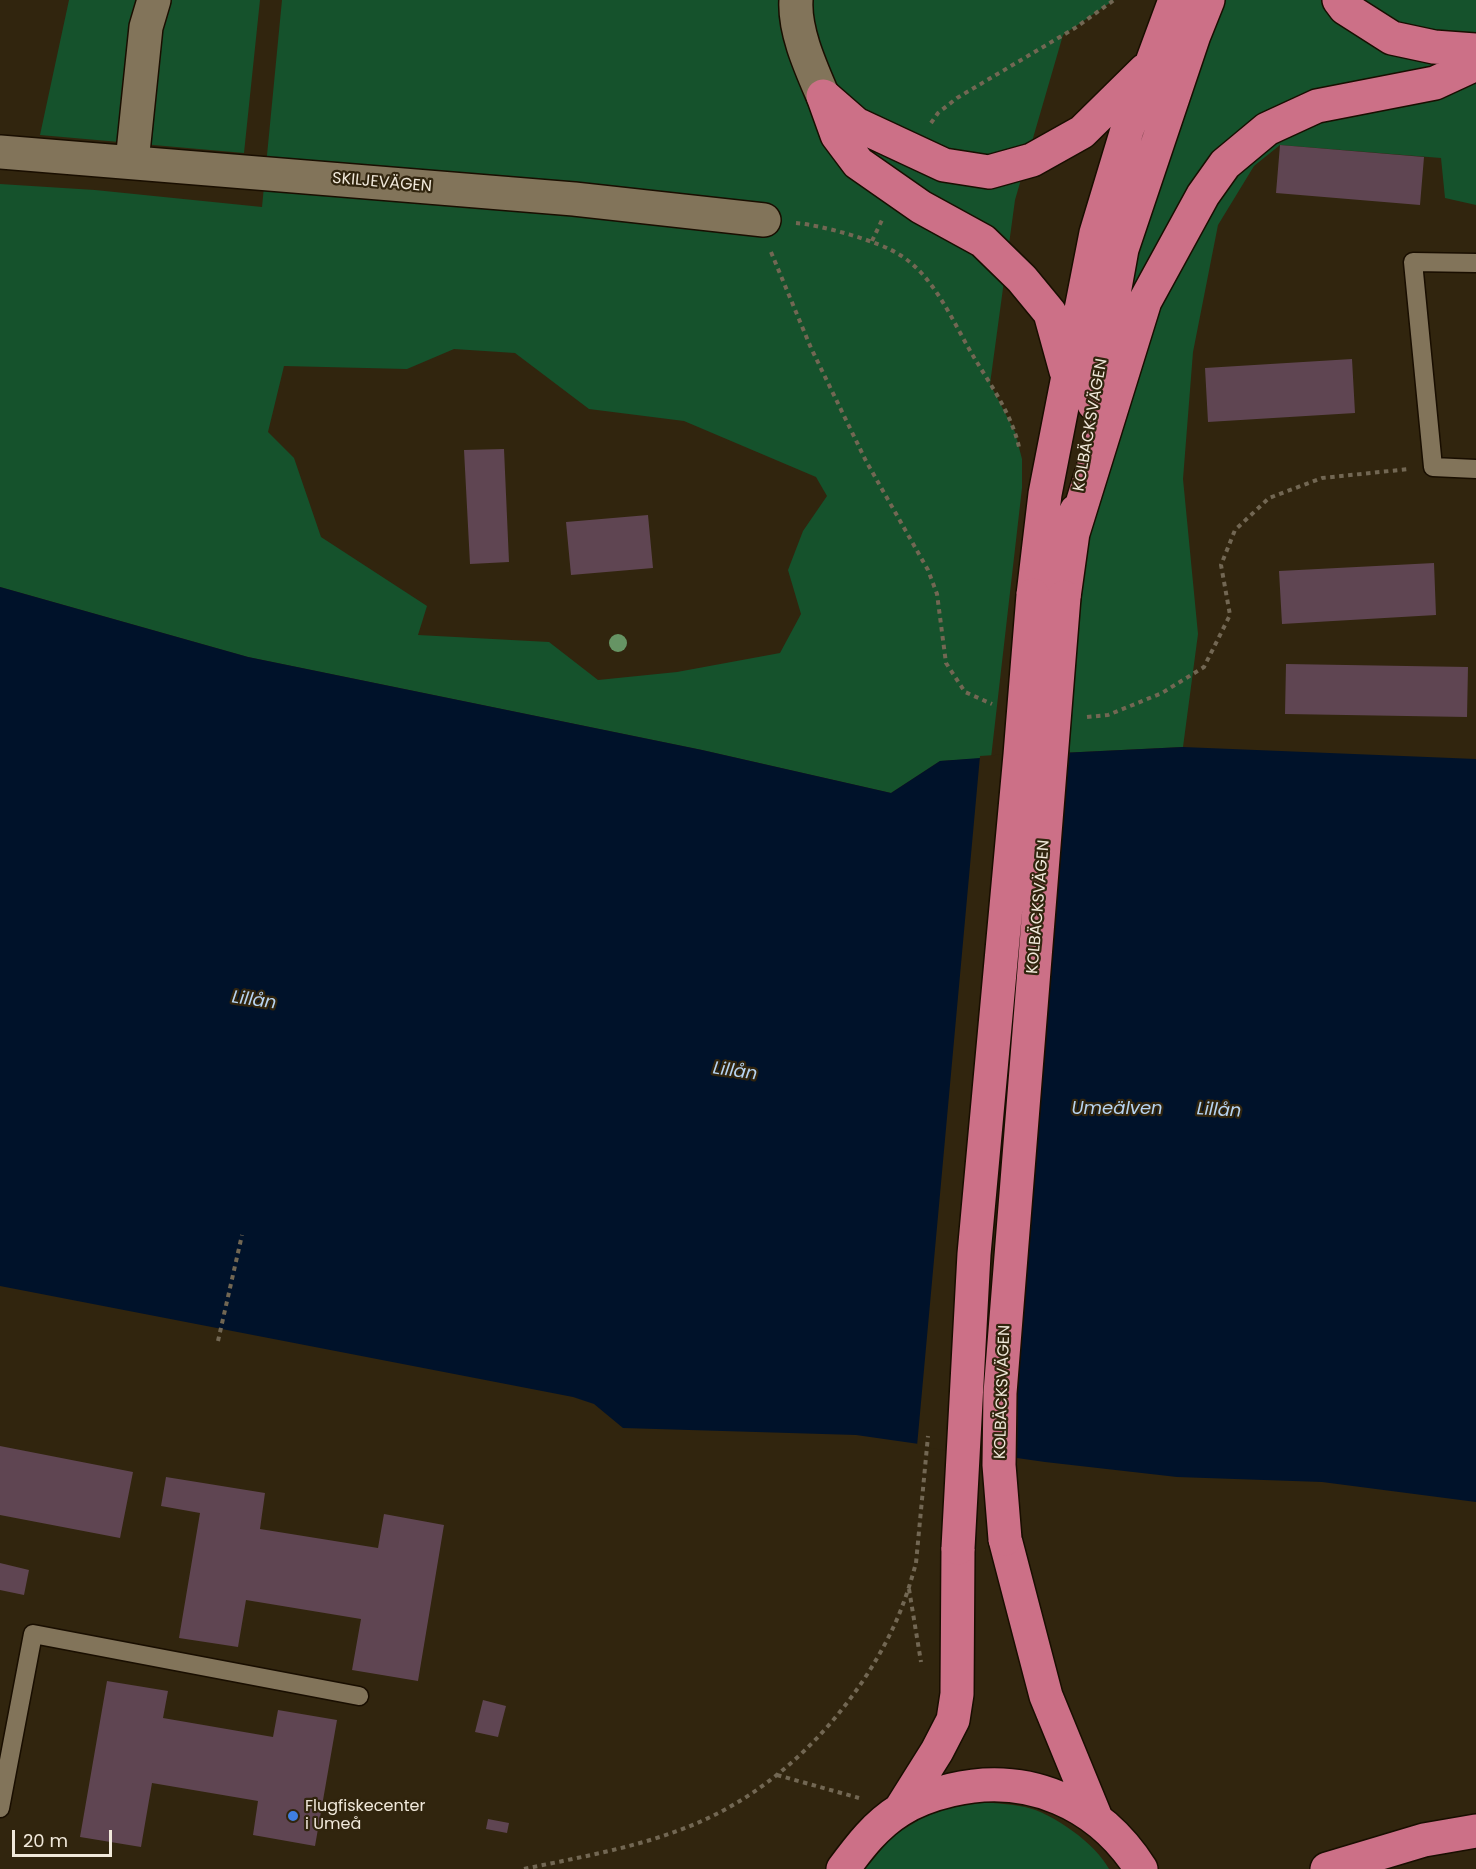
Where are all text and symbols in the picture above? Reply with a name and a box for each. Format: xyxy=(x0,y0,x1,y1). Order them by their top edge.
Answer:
street label: SKILJEVÄGEN xyxy=(331,169,433,197)
street label: KOLBÄCKSVÄGEN xyxy=(1070,357,1112,493)
street label: KOLBÄCKSVÄGEN xyxy=(1024,839,1054,975)
water label: Lillån xyxy=(230,987,278,1015)
water label: Lillån xyxy=(711,1058,759,1086)
water label: Umeälven xyxy=(1071,1098,1163,1120)
water label: Lillån xyxy=(1196,1099,1242,1123)
street label: KOLBÄCKSVÄGEN xyxy=(991,1324,1015,1460)
place label: Flugfiskecenter i Umeå xyxy=(305,1797,425,1835)
marker: Flugfiskecenter i Umeå xyxy=(286,1809,300,1823)
scale bar xyxy=(15,1818,116,1856)
text: 20 m xyxy=(23,1828,68,1853)

